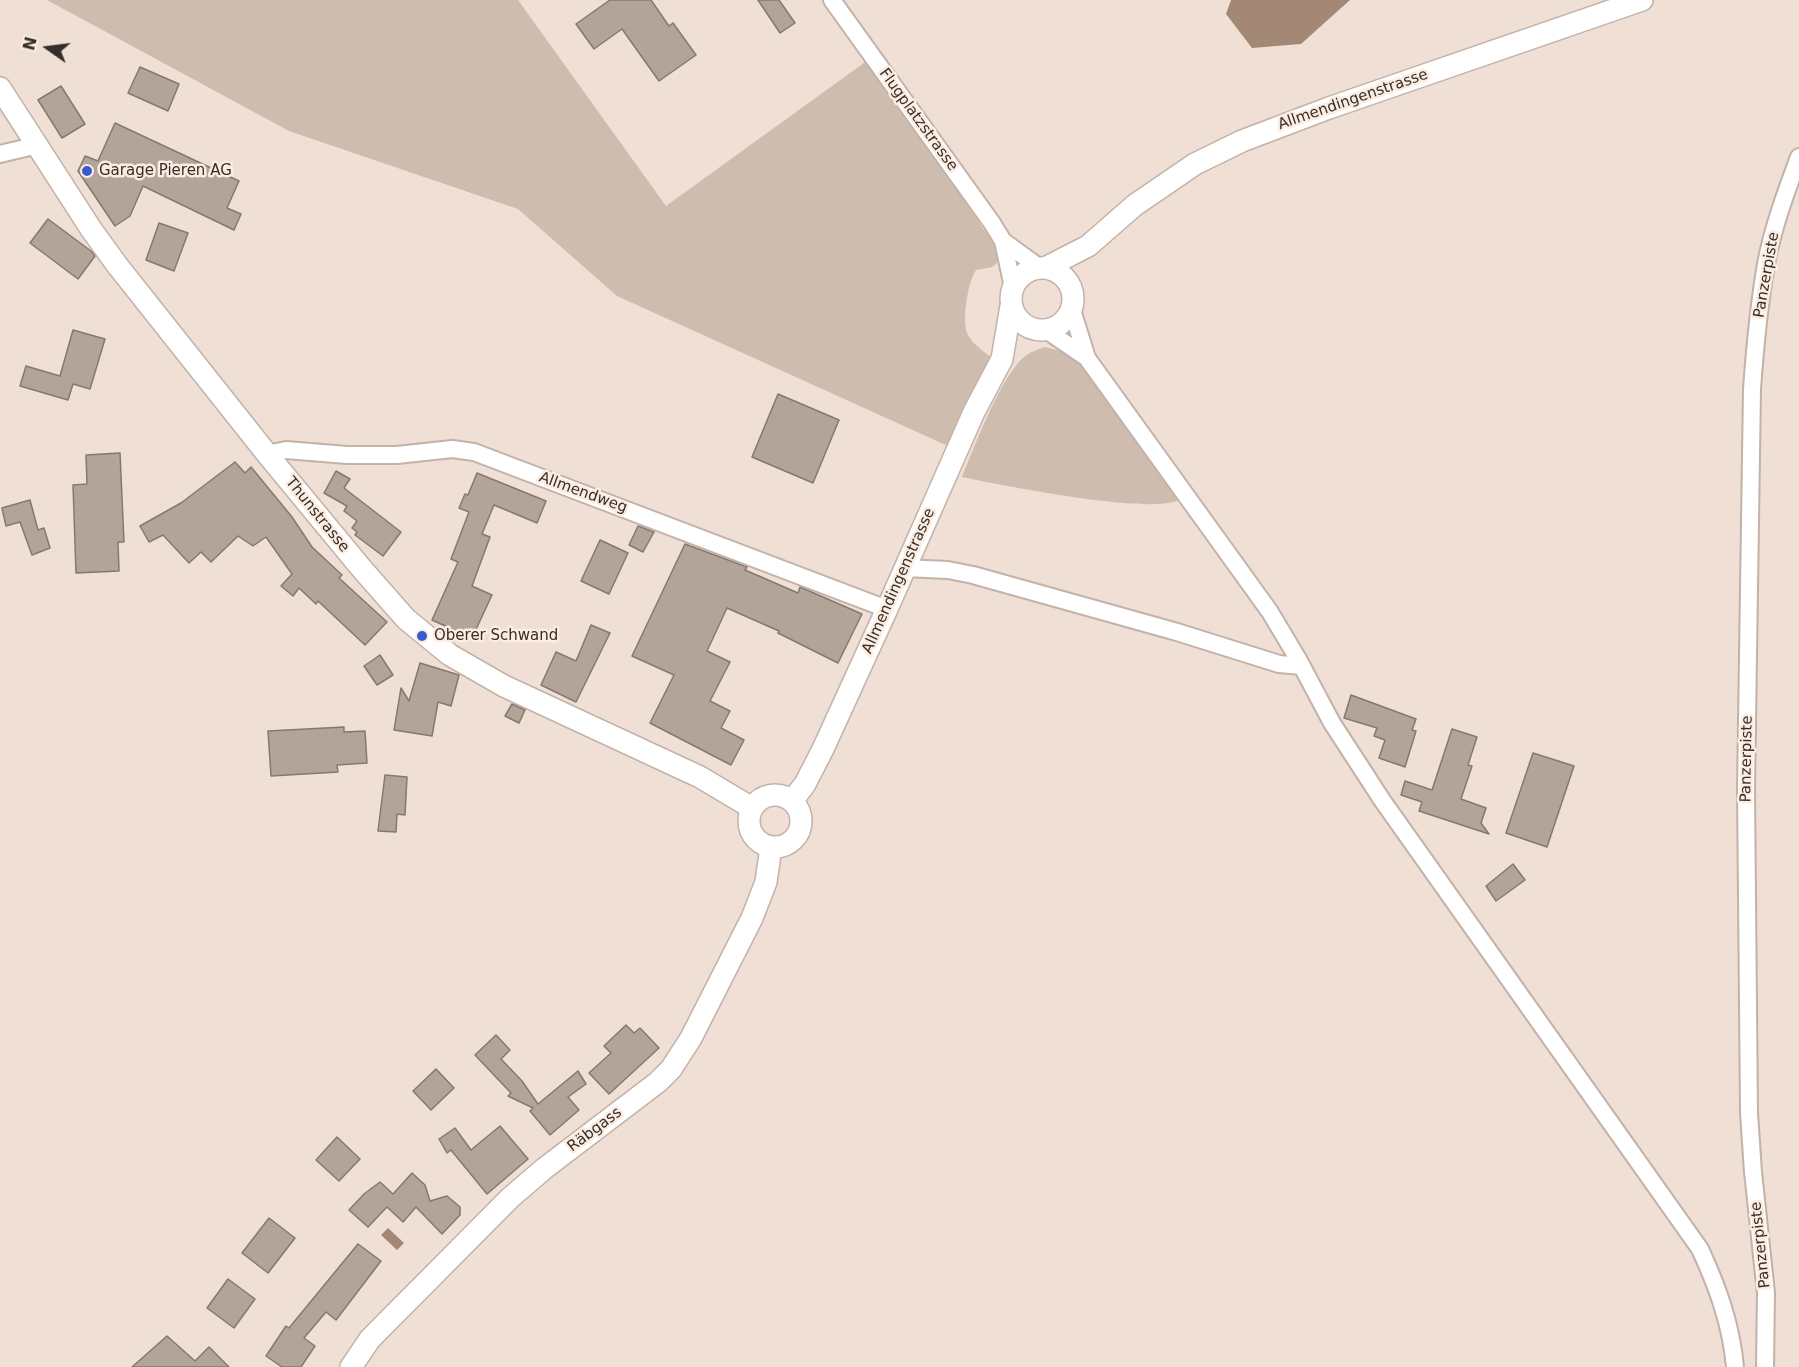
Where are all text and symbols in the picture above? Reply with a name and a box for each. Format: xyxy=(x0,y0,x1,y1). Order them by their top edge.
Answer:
north arrow xyxy=(18,18,78,78)
text: N xyxy=(19,35,41,52)
street label: Flugplatzstrasse xyxy=(875,65,961,175)
street label: Allmendingenstrasse xyxy=(1276,66,1430,134)
place label: Garage Pieren AG xyxy=(99,162,232,180)
marker: Garage Pieren AG xyxy=(80,164,94,178)
street label: Panzerpiste xyxy=(1751,231,1783,319)
street label: Allmendweg xyxy=(536,469,630,517)
street label: Thunstrasse xyxy=(281,474,353,556)
street label: Allmendingenstrasse xyxy=(859,505,939,657)
place label: Oberer Schwand xyxy=(434,627,558,645)
marker: Oberer Schwand xyxy=(415,629,429,643)
street label: Panzerpiste xyxy=(1737,715,1757,803)
street label: Räbgass xyxy=(564,1104,626,1156)
street label: Panzerpiste xyxy=(1748,1201,1774,1289)

